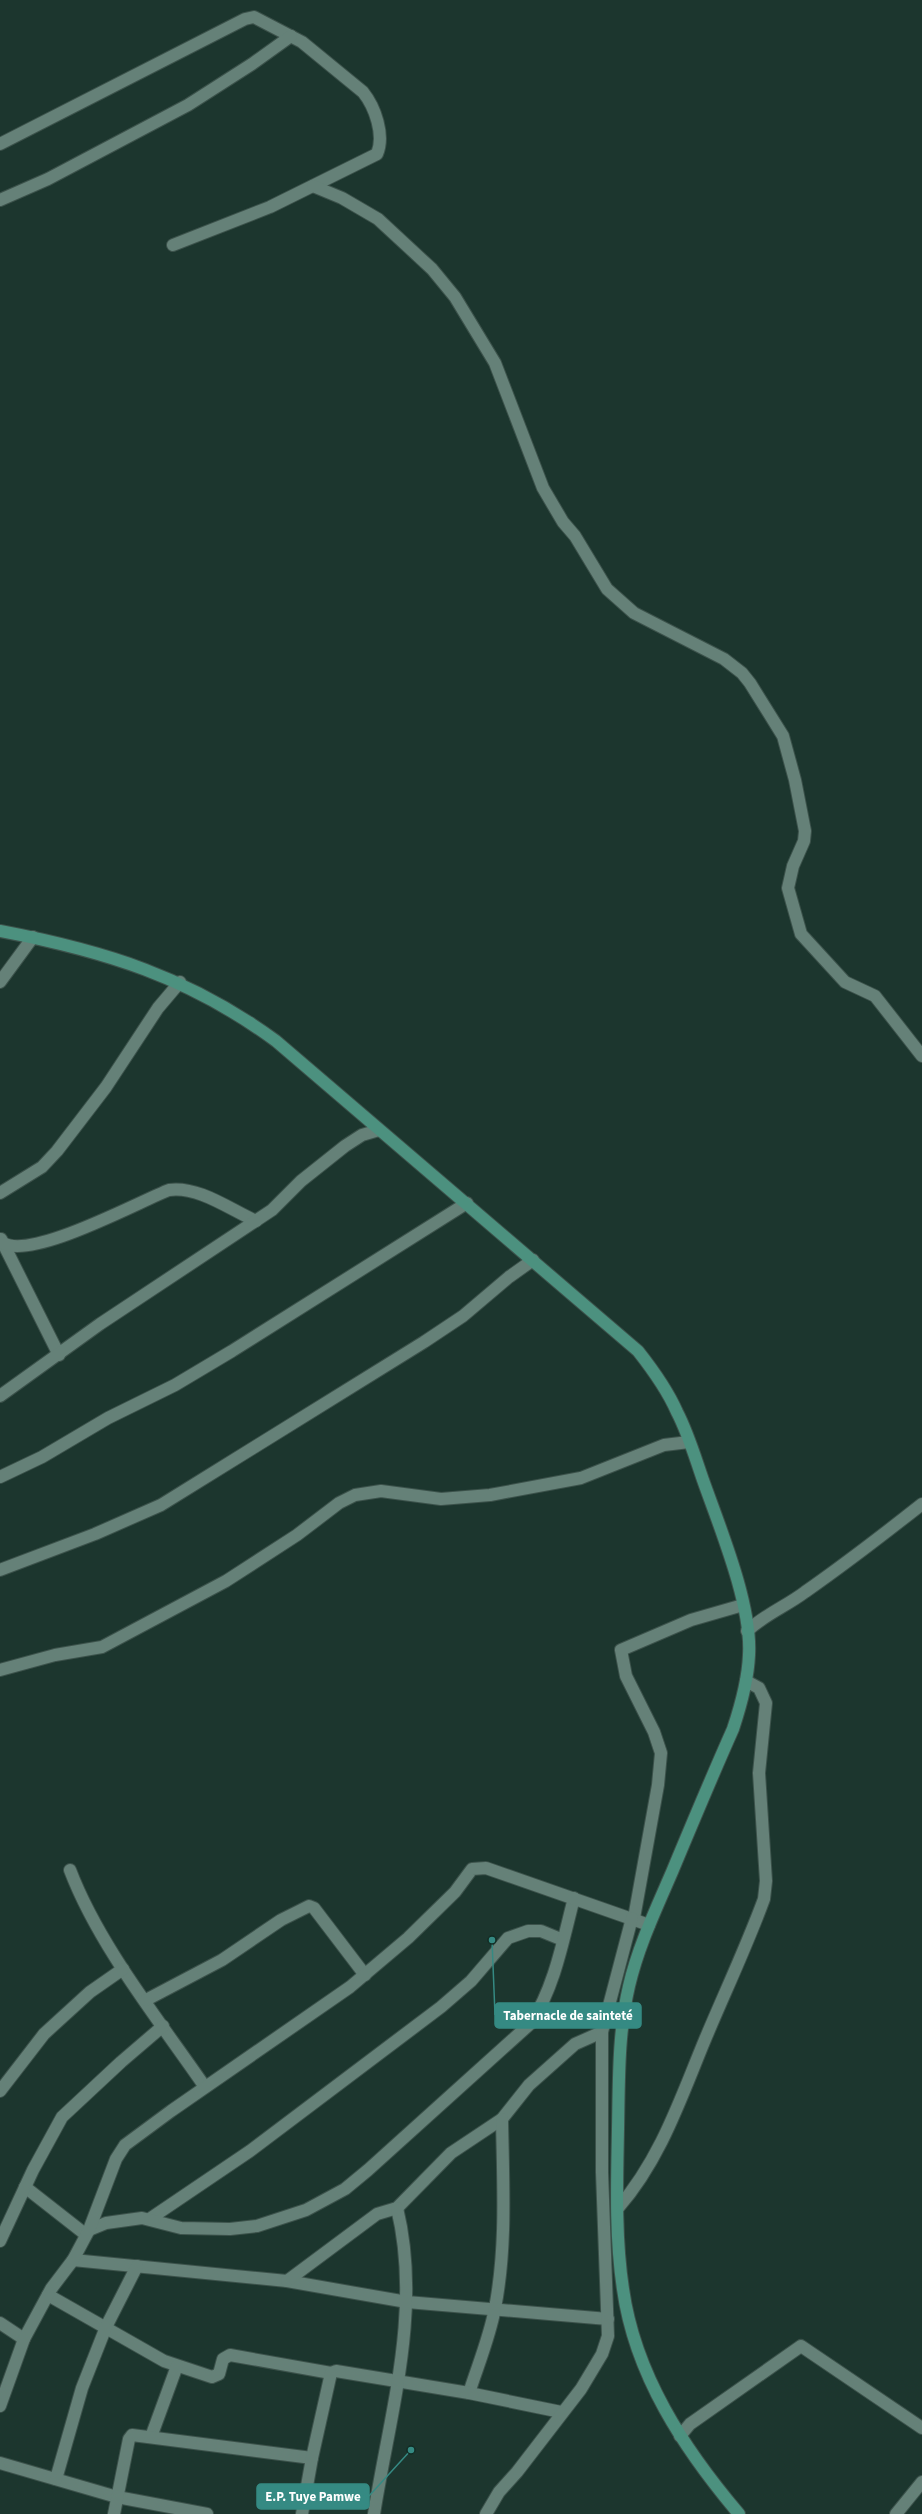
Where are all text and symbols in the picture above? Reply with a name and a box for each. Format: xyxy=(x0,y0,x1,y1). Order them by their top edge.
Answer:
callout: Tabernacle de sainteté xyxy=(495,2003,641,2028)
text: Tabernacle de sainteté xyxy=(503,2007,633,2025)
callout: E.P. Tuye Pamwe xyxy=(257,2484,369,2509)
text: E.P. Tuye Pamwe xyxy=(265,2488,361,2506)

